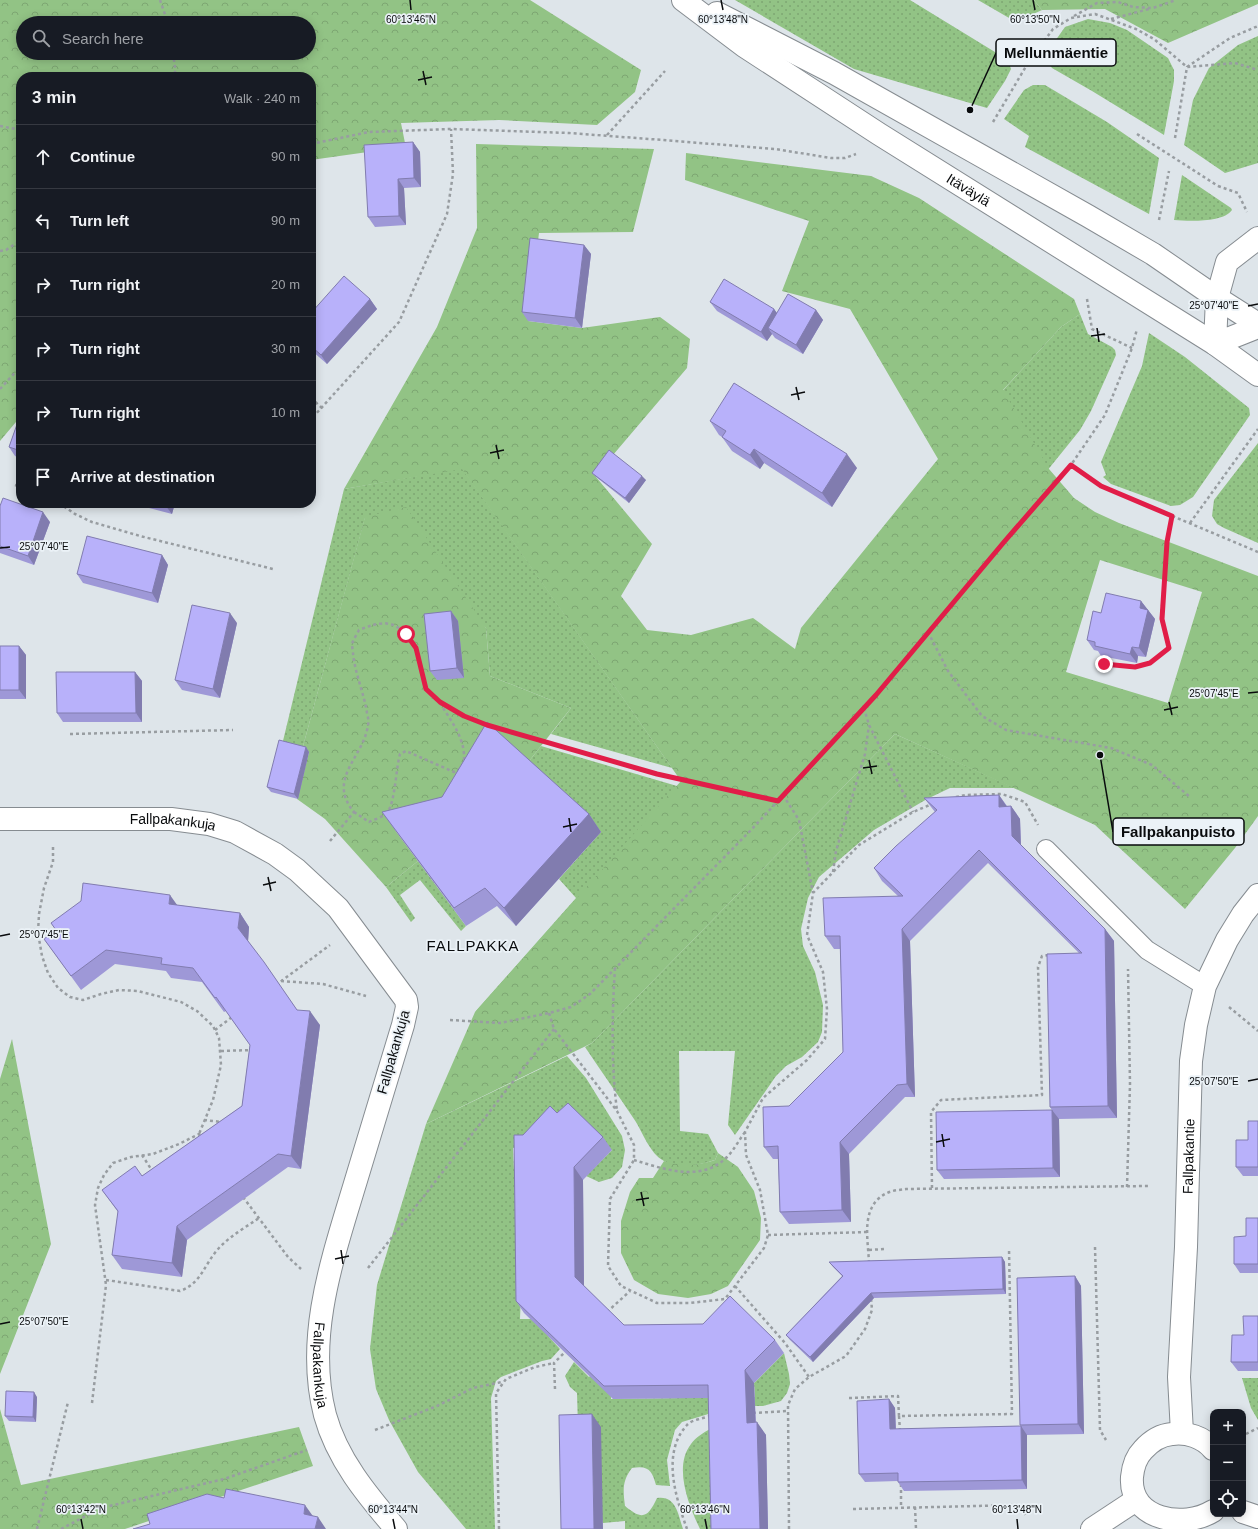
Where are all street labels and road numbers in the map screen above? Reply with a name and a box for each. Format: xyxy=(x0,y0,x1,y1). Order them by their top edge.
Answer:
street label: Itäväylä xyxy=(944,170,993,210)
street label: Fallpakankuja xyxy=(130,811,218,834)
street label: Fallpakankuja xyxy=(373,1008,413,1096)
street label: Fallpakantie xyxy=(1179,1118,1197,1194)
street label: Fallpakankuja xyxy=(310,1321,331,1410)

